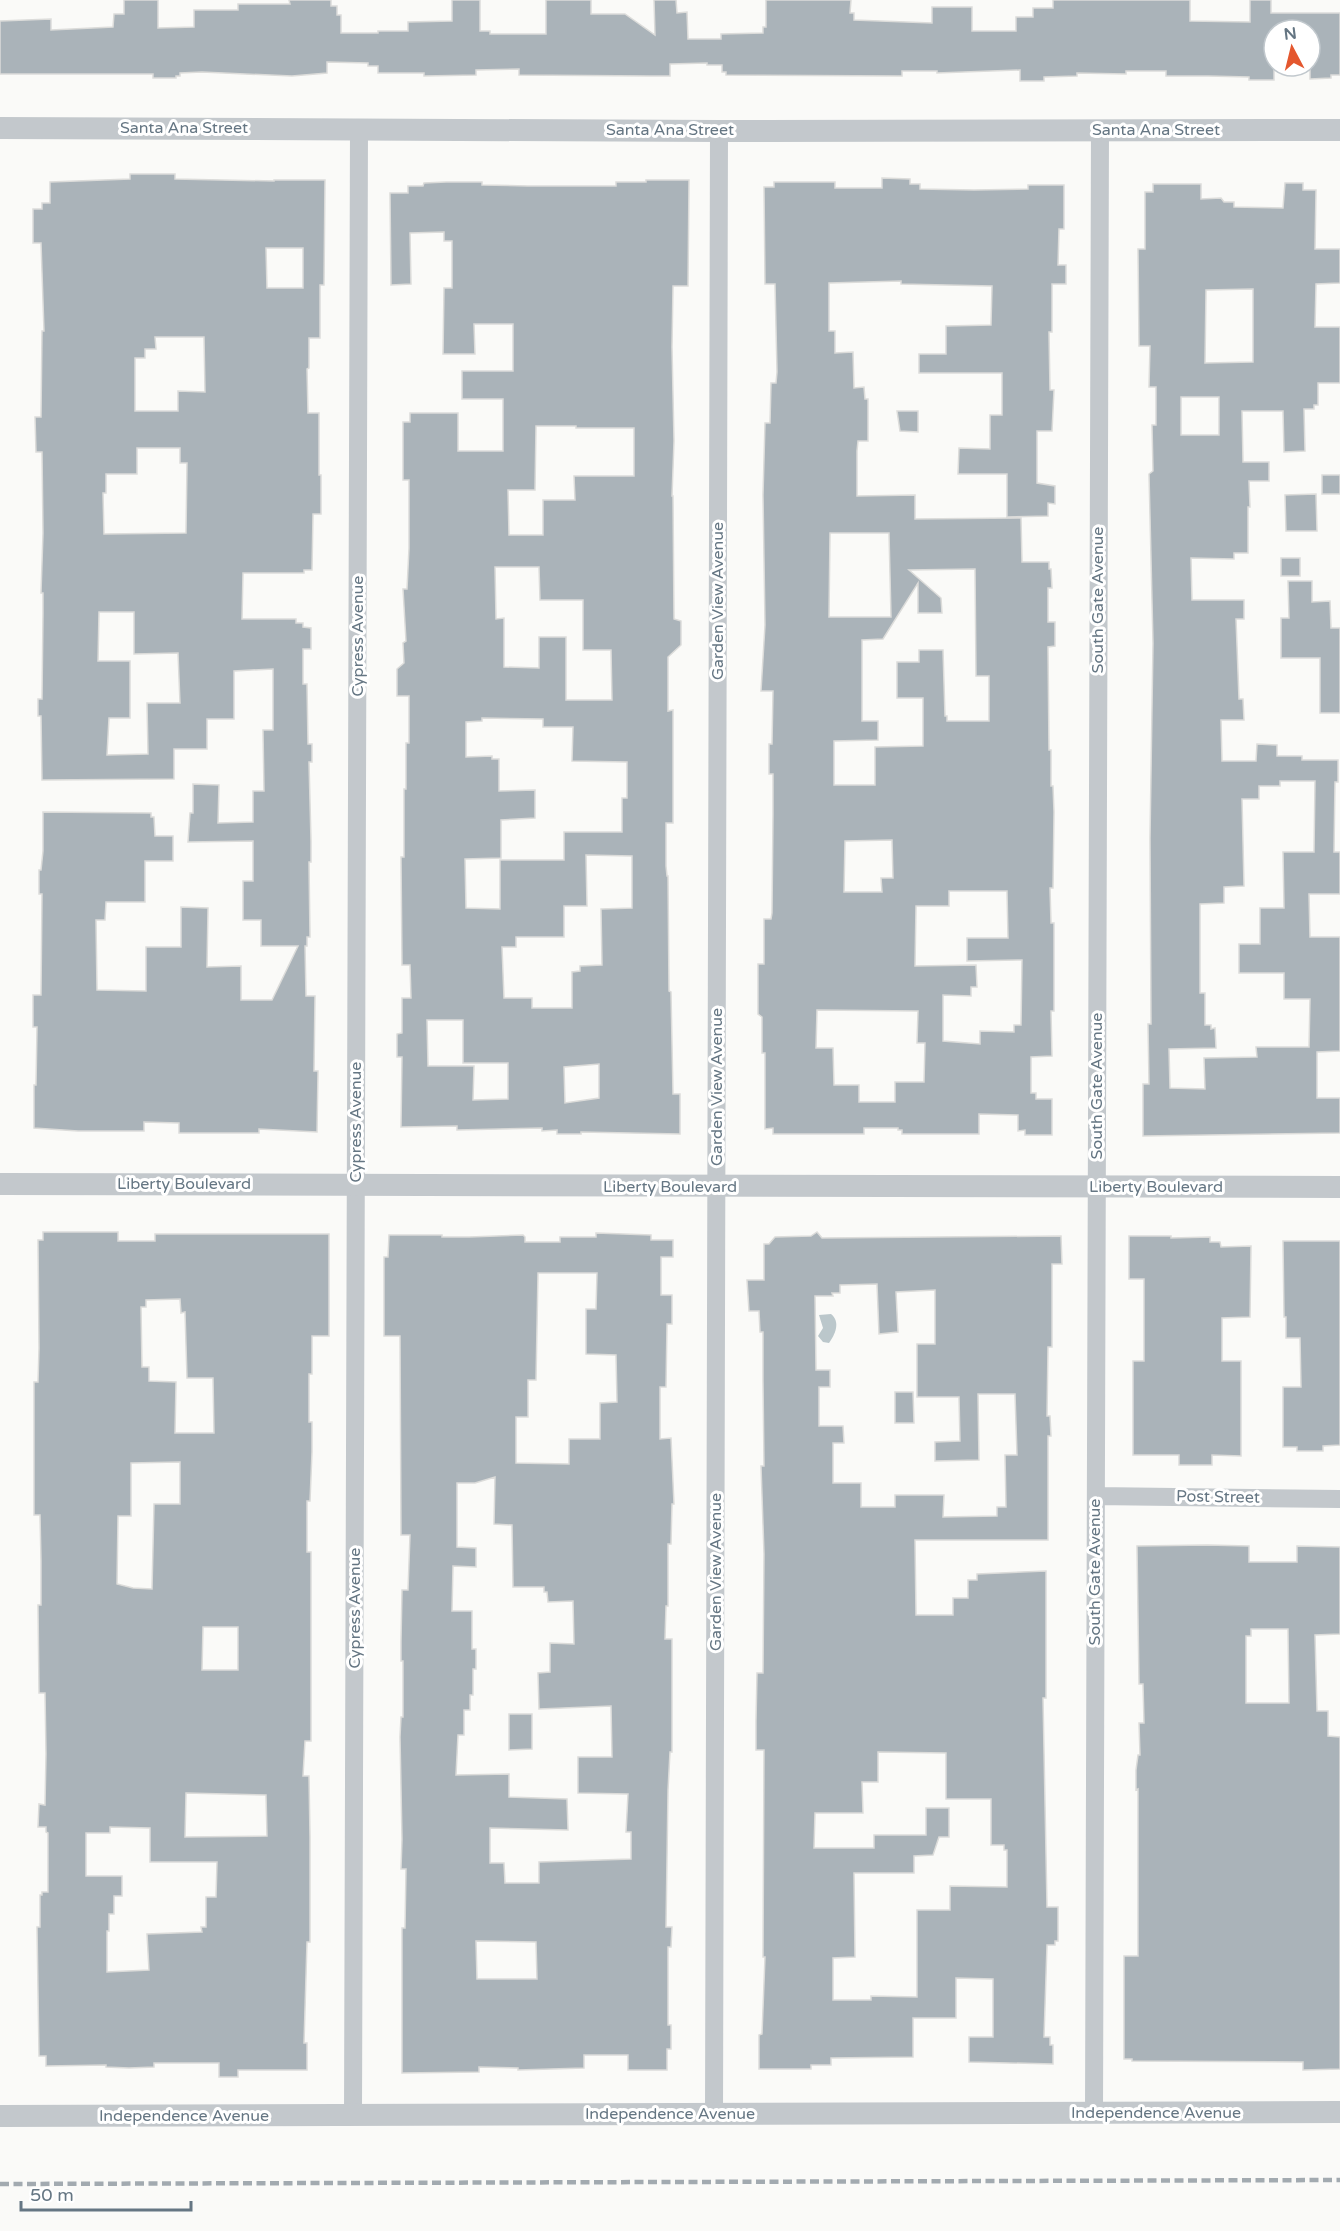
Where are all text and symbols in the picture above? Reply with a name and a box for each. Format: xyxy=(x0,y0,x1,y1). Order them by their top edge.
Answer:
north arrow xyxy=(1262,18,1322,78)
text: N xyxy=(1283,23,1298,45)
street label: Santa Ana Street xyxy=(120,118,248,138)
street label: Santa Ana Street xyxy=(606,120,734,140)
street label: Santa Ana Street xyxy=(1092,120,1220,140)
street label: Garden View Avenue xyxy=(708,522,728,680)
street label: South Gate Avenue xyxy=(1088,527,1108,673)
street label: Cypress Avenue xyxy=(348,576,368,696)
street label: Garden View Avenue xyxy=(707,1008,727,1166)
street label: South Gate Avenue xyxy=(1087,1013,1107,1159)
street label: Cypress Avenue xyxy=(346,1062,366,1182)
street label: Liberty Boulevard xyxy=(117,1174,251,1194)
street label: Liberty Boulevard xyxy=(603,1177,737,1197)
street label: Liberty Boulevard xyxy=(1089,1177,1223,1197)
street label: Post Street xyxy=(1176,1486,1260,1508)
street label: Garden View Avenue xyxy=(706,1493,726,1651)
street label: South Gate Avenue xyxy=(1085,1499,1105,1645)
street label: Cypress Avenue xyxy=(345,1548,365,1668)
street label: Independence Avenue xyxy=(1071,2103,1241,2123)
street label: Independence Avenue xyxy=(585,2104,755,2124)
street label: Independence Avenue xyxy=(99,2106,269,2126)
scale bar xyxy=(21,2174,190,2212)
text: 50 m xyxy=(30,2184,74,2206)

